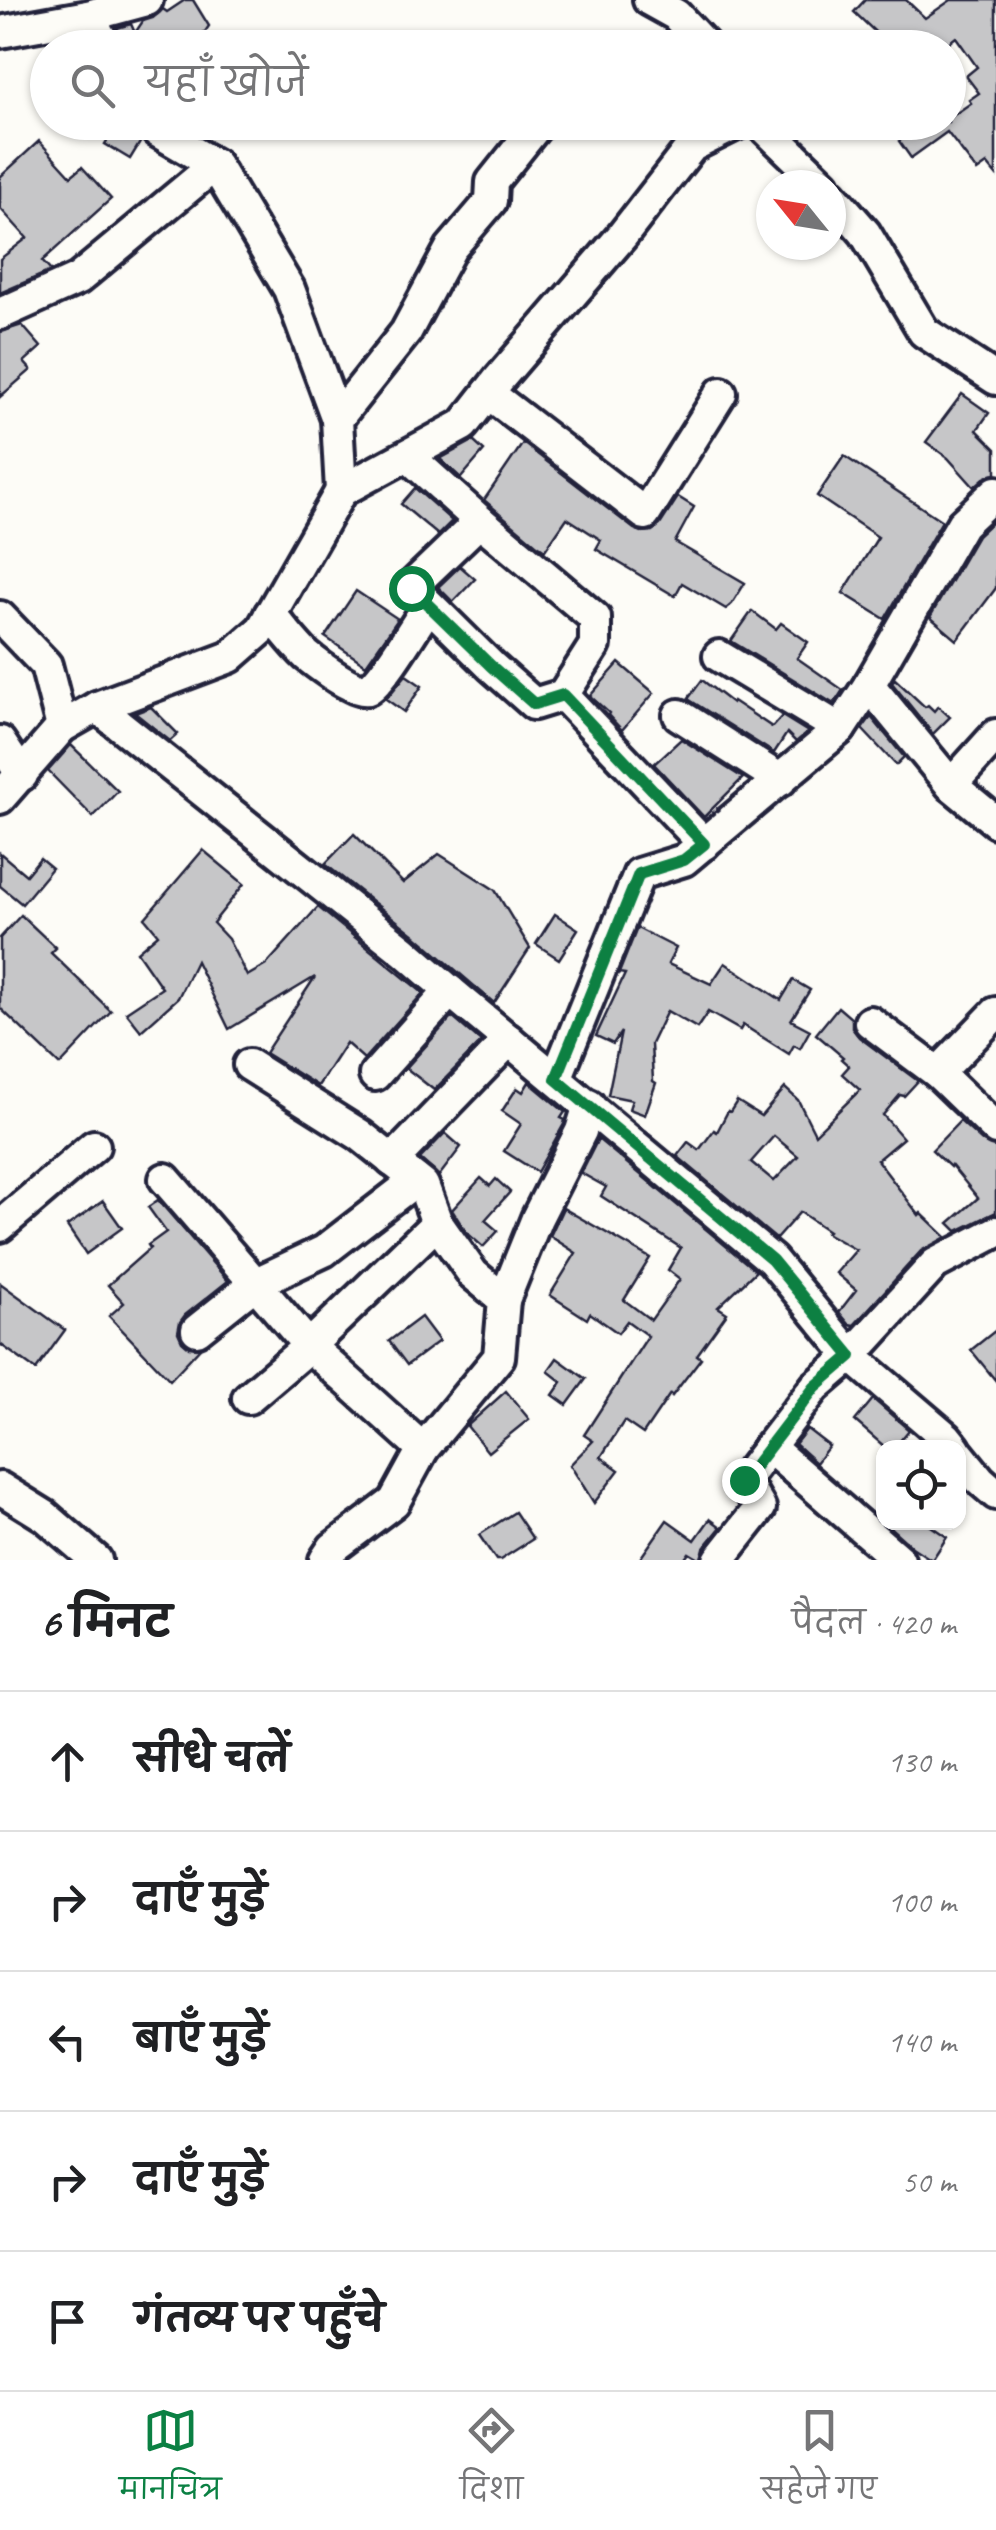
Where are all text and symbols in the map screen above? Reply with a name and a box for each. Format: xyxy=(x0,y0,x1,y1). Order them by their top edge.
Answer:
search box xyxy=(30,30,966,140)
icon: search xyxy=(65,58,120,113)
text: यहाँ खोजें xyxy=(145,59,308,106)
north arrow xyxy=(756,170,846,260)
route start xyxy=(389,566,435,612)
map controls xyxy=(876,1440,966,1530)
button: locate xyxy=(876,1440,966,1530)
route end xyxy=(722,1458,768,1504)
text: 6 मिनट xyxy=(40,1596,172,1649)
text: पैदल · 420 m xyxy=(792,1603,956,1644)
icon: ahead xyxy=(40,1734,95,1789)
text: सीधे चलें xyxy=(135,1735,290,1782)
text: 130 m xyxy=(887,1741,956,1782)
icon: right xyxy=(40,1874,95,1929)
text: दाएँ मुड़ें xyxy=(135,1875,267,1922)
text: 100 m xyxy=(887,1881,956,1922)
icon: left xyxy=(40,2014,95,2069)
text: बाएँ मुड़ें xyxy=(135,2015,268,2062)
text: 140 m xyxy=(887,2021,956,2062)
icon: right xyxy=(40,2154,95,2209)
text: दाएँ मुड़ें xyxy=(135,2155,267,2202)
text: 50 m xyxy=(902,2161,956,2202)
icon: arrive xyxy=(40,2294,95,2349)
text: गंतव्य पर पहुँचे xyxy=(135,2295,384,2342)
tab: मानचित्र xyxy=(119,2403,222,2520)
tab: दिशा xyxy=(460,2403,523,2520)
tab: सहेजे गए xyxy=(761,2403,877,2520)

